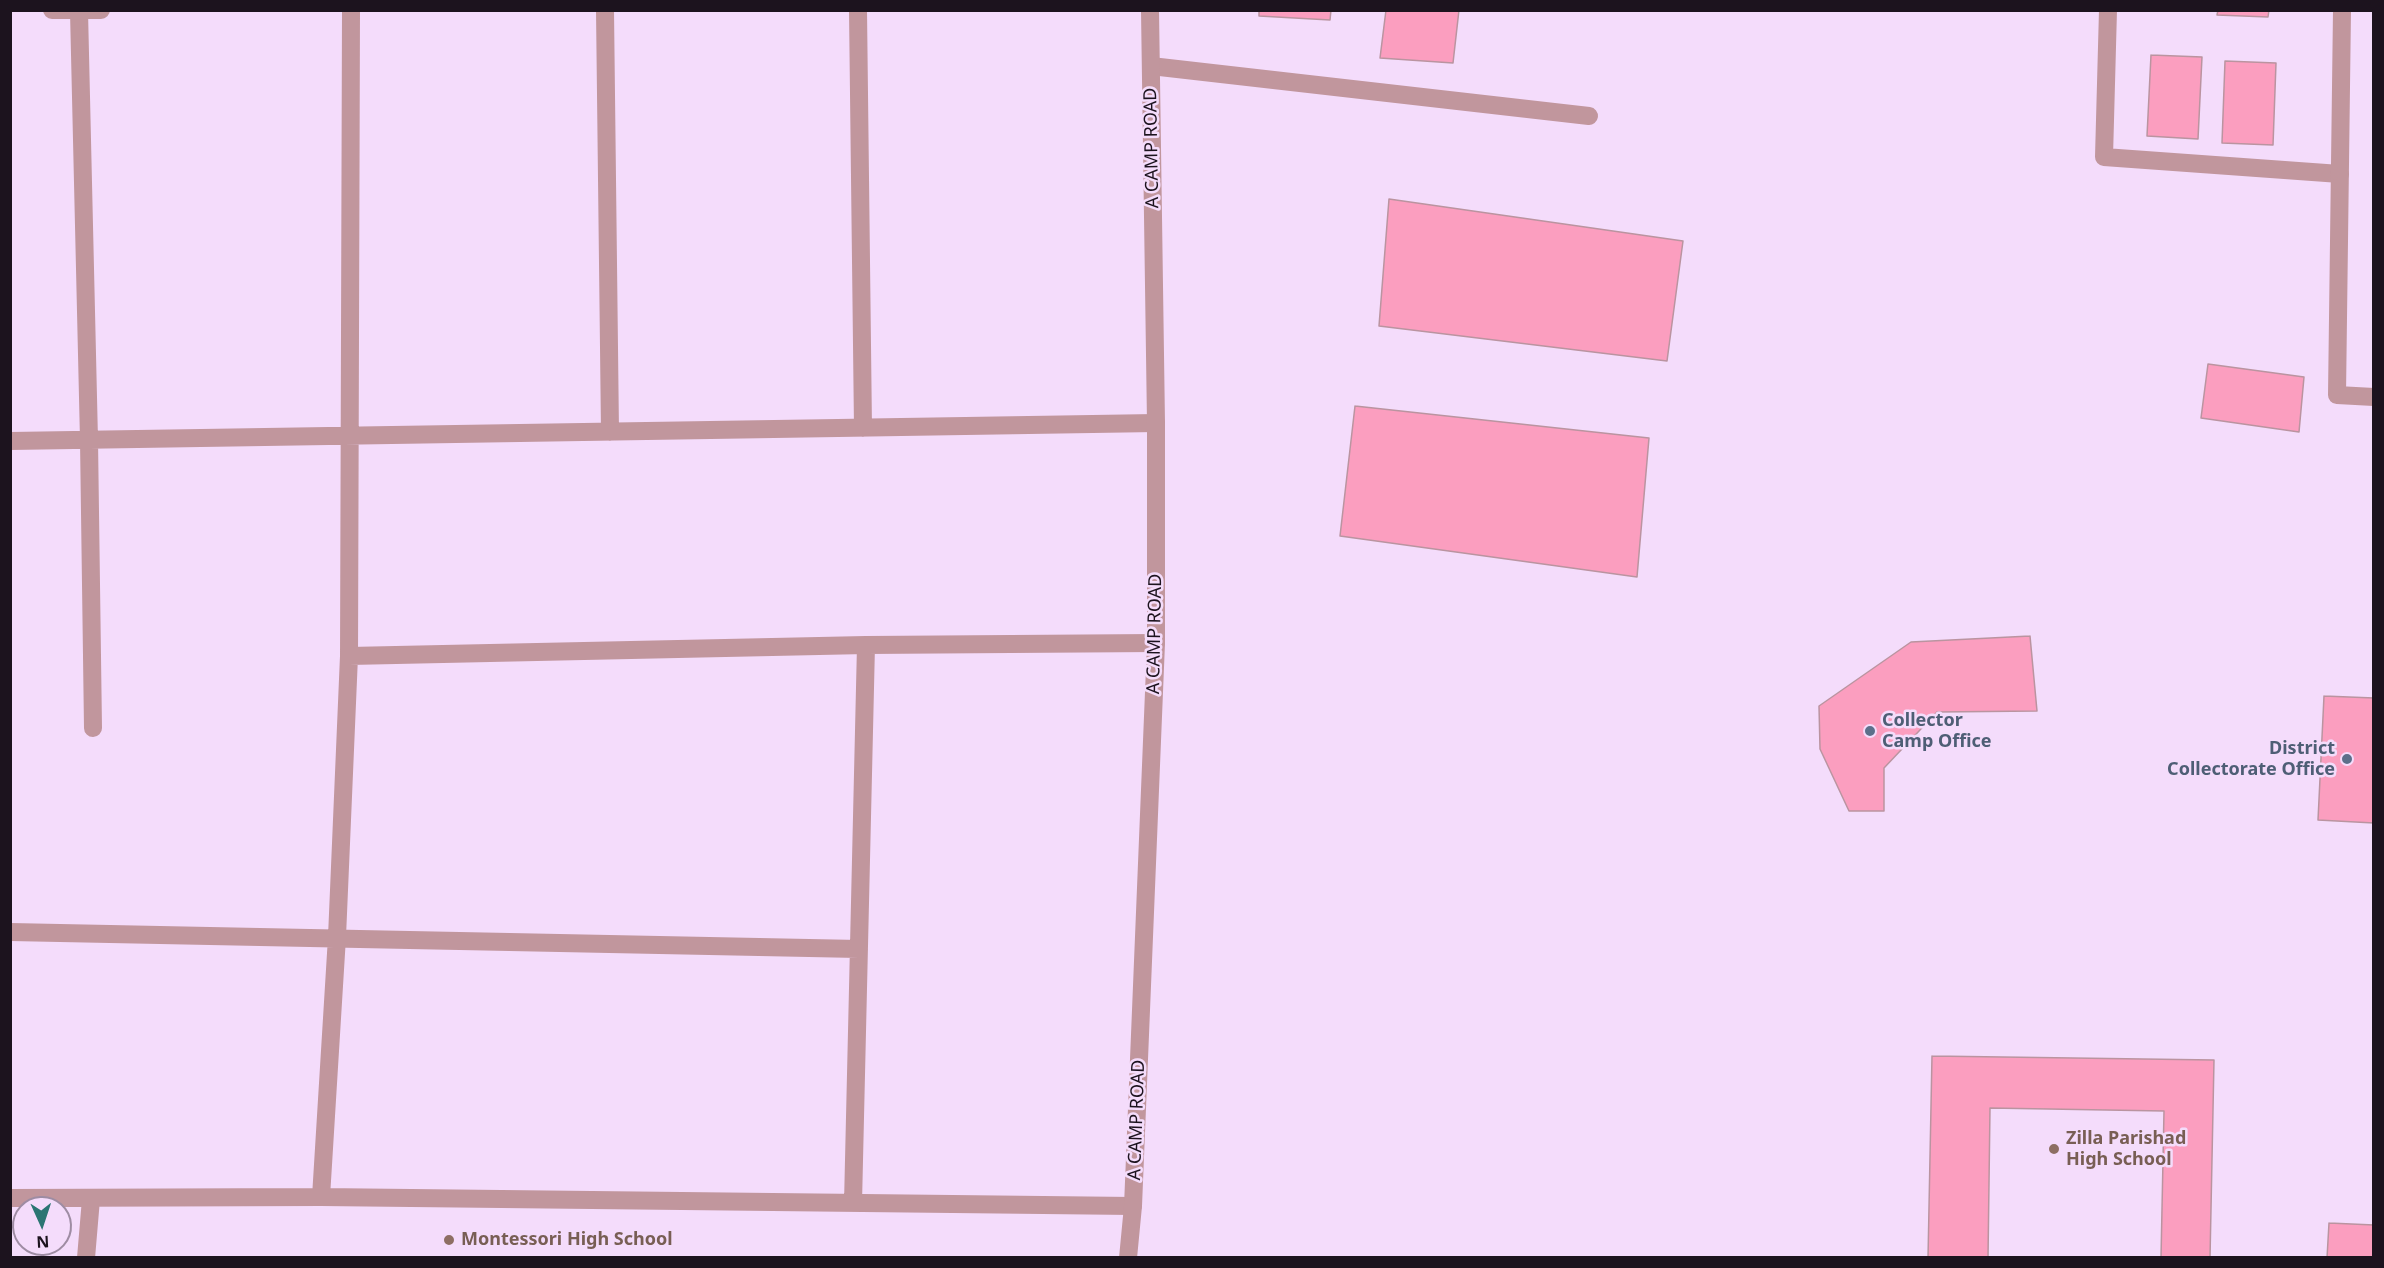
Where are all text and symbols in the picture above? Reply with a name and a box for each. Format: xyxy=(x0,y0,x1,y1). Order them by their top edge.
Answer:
street label: A CAMP ROAD xyxy=(1140,88,1164,208)
street label: A CAMP ROAD xyxy=(1143,574,1167,694)
place label: Collector Camp Office xyxy=(1882,710,1991,752)
marker: Collector Camp Office xyxy=(1863,724,1877,738)
place label: District Collectorate Office xyxy=(2167,738,2335,780)
marker: District Collectorate Office xyxy=(2340,752,2354,766)
street label: A CAMP ROAD xyxy=(1124,1059,1150,1181)
place label: Zilla Parishad High School xyxy=(2066,1128,2186,1170)
marker: Zilla Parishad High School xyxy=(2047,1142,2061,1156)
north arrow xyxy=(12,1196,72,1256)
place label: Montessori High School xyxy=(461,1229,673,1251)
text: N xyxy=(36,1231,50,1253)
marker: Montessori High School xyxy=(442,1233,456,1247)

